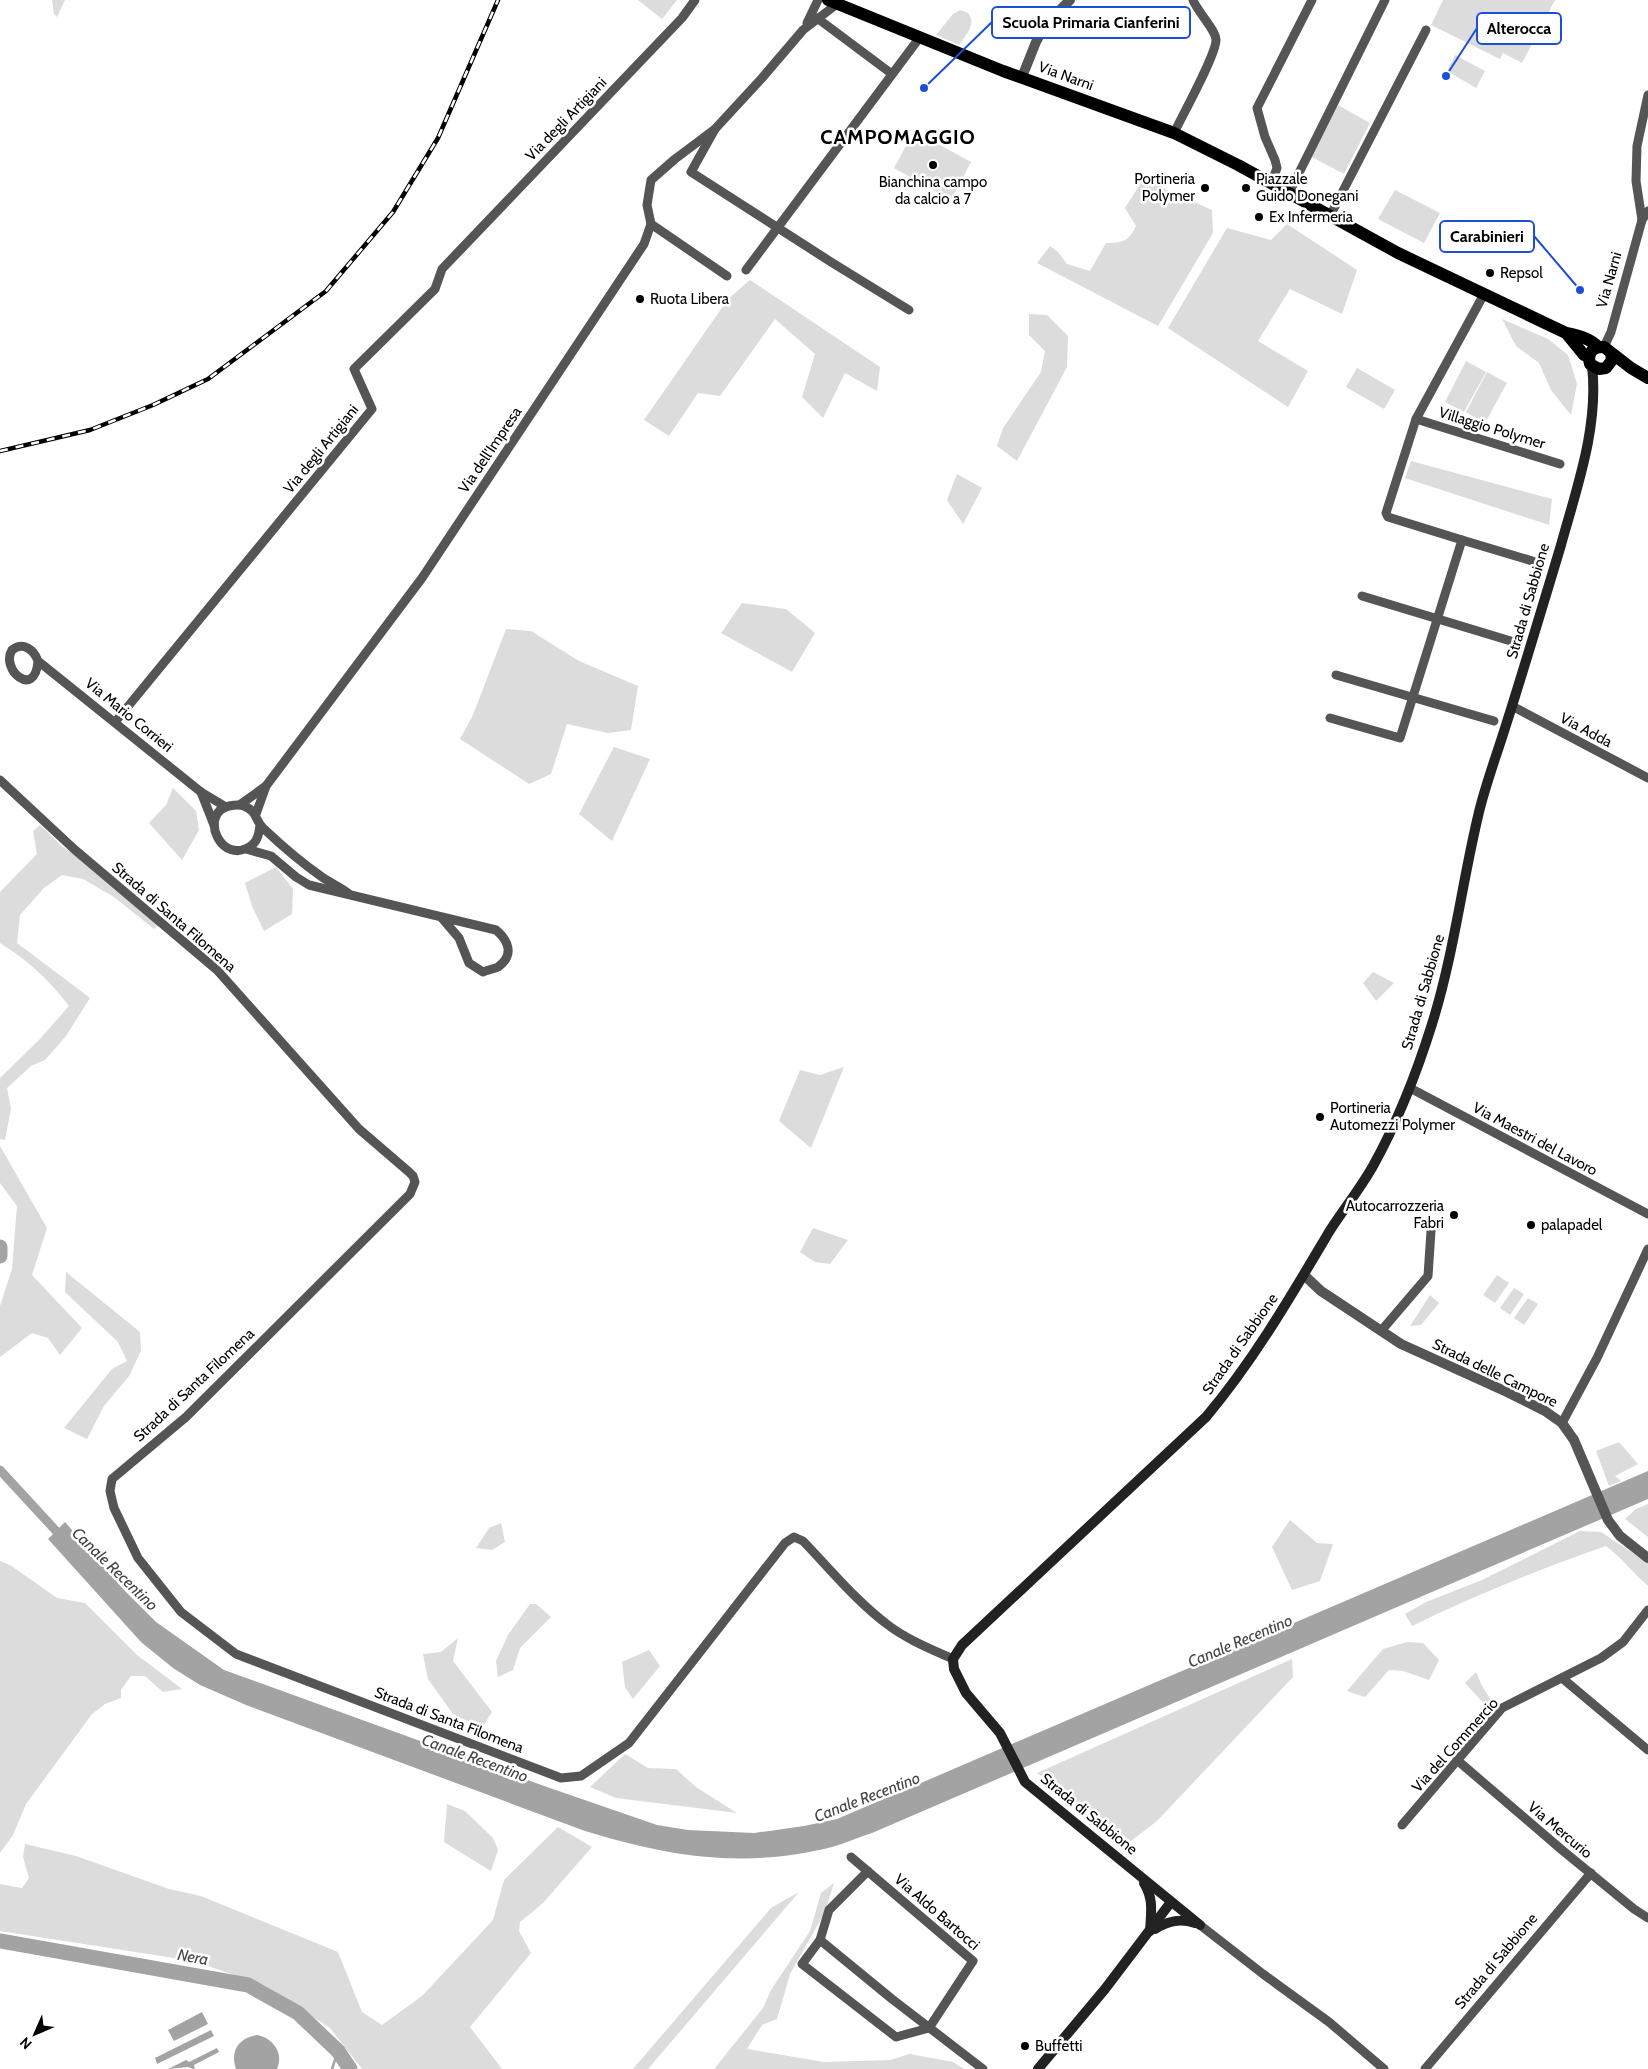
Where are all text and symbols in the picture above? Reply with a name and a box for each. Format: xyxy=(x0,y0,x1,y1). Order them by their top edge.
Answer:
callout: Scuola Primaria Cianferini xyxy=(992,7,1190,38)
text: Scuola Primaria Cianferini xyxy=(1002,13,1180,32)
callout: Alterocca xyxy=(1477,13,1561,44)
text: Alterocca xyxy=(1487,19,1551,38)
street label: Via Narni xyxy=(1036,58,1096,94)
street label: Via degli Artigiani xyxy=(522,74,610,164)
district label: CAMPOMAGGIO xyxy=(820,125,976,149)
marker: Bianchina campo da calcio a 7 xyxy=(927,159,939,171)
place label: Portineria Polymer xyxy=(1134,170,1196,205)
place label: Piazzale Guido Donegani xyxy=(1256,170,1358,205)
place label: Bianchina campo da calcio a 7 xyxy=(879,173,987,208)
marker: Portineria Polymer xyxy=(1199,182,1211,194)
marker: Piazzale Guido Donegani xyxy=(1240,182,1252,194)
place label: Ex Infermeria xyxy=(1269,208,1354,226)
marker: Ex Infermeria xyxy=(1253,211,1265,223)
callout: Carabinieri xyxy=(1440,221,1534,252)
text: Carabinieri xyxy=(1450,227,1524,246)
street label: Via Narni xyxy=(1592,250,1626,310)
place label: Repsol xyxy=(1500,264,1543,282)
marker: Repsol xyxy=(1484,267,1496,279)
place label: Ruota Libera xyxy=(650,290,730,308)
marker: Ruota Libera xyxy=(634,293,646,305)
street label: Via degli Artigiani xyxy=(280,401,362,497)
street label: Via dell'Impresa xyxy=(455,403,526,496)
street label: Villaggio Polymer xyxy=(1437,403,1548,453)
street label: Strada di Sabbione xyxy=(1503,541,1553,661)
street label: Via Mario Corrieri xyxy=(81,674,177,756)
street label: Via Adda xyxy=(1557,709,1616,752)
street label: Strada di Santa Filomena xyxy=(108,858,240,976)
street label: Strada di Sabbione xyxy=(1398,932,1448,1052)
street label: Via Maestri del Lavoro xyxy=(1470,1098,1600,1180)
place label: Portineria Automezzi Polymer xyxy=(1330,1099,1455,1134)
marker: Portineria Automezzi Polymer xyxy=(1314,1111,1326,1123)
place label: Autocarrozzeria Fabri xyxy=(1346,1197,1445,1232)
marker: Autocarrozzeria Fabri xyxy=(1448,1209,1460,1221)
place label: palapadel xyxy=(1541,1216,1603,1234)
marker: palapadel xyxy=(1525,1219,1537,1231)
street label: Strada di Sabbione xyxy=(1198,1290,1282,1398)
street label: Strada di Santa Filomena xyxy=(130,1324,259,1446)
street label: Strada delle Campore xyxy=(1430,1335,1561,1411)
water label: Canale Recentino xyxy=(68,1523,162,1615)
water label: Canale Recentino xyxy=(1185,1610,1295,1672)
street label: Strada di Santa Filomena xyxy=(372,1683,527,1757)
street label: Via del Commercio xyxy=(1408,1694,1502,1796)
water label: Canale Recentino xyxy=(419,1730,531,1786)
water label: Canale Recentino xyxy=(811,1768,923,1826)
street label: Strada di Sabbione xyxy=(1037,1769,1141,1859)
street label: Via Mercurio xyxy=(1524,1798,1596,1862)
street label: Via Aldo Bartocci xyxy=(891,1870,983,1954)
street label: Strada di Sabbione xyxy=(1451,1909,1541,2012)
water label: Nera xyxy=(176,1945,210,1969)
north arrow xyxy=(10,2009,60,2059)
text: N xyxy=(16,2033,36,2053)
place label: Buffetti xyxy=(1035,2037,1083,2055)
marker: Buffetti xyxy=(1019,2040,1031,2052)

